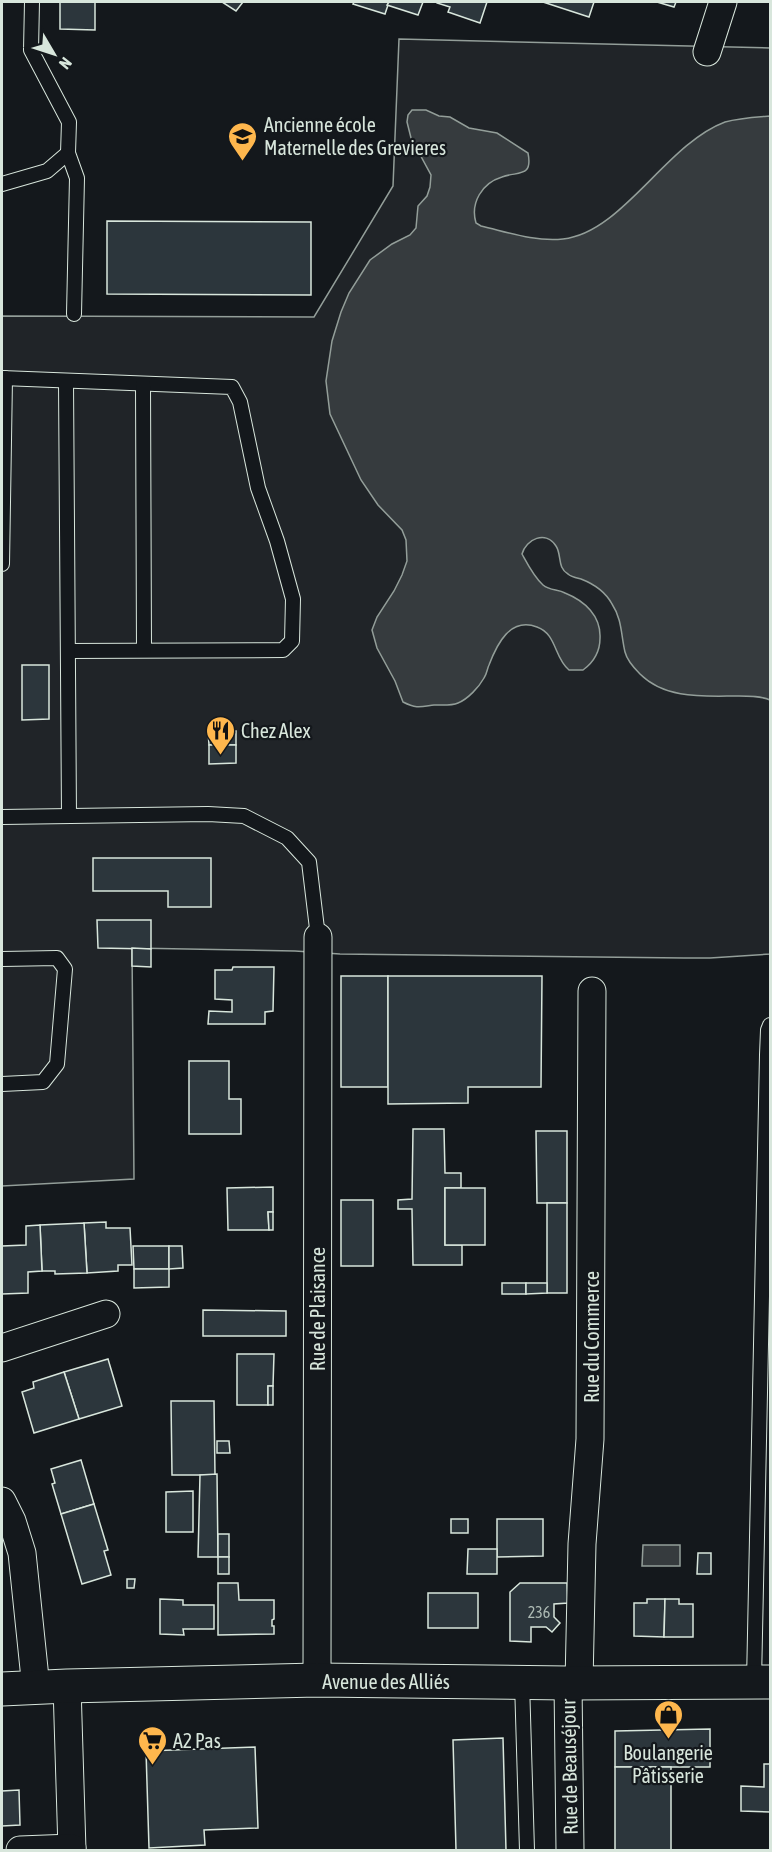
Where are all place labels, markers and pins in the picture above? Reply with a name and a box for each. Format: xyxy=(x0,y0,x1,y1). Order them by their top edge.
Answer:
place label: Ancienne école Maternelle des Grevieres xyxy=(264,113,446,159)
school or university icon: Ancienne école Maternelle des Grevieres xyxy=(227,120,259,162)
restaurant icon: Chez Alex xyxy=(204,714,236,756)
place label: Chez Alex xyxy=(241,719,311,742)
shop icon: Boulangerie Pâtisserie xyxy=(652,1698,684,1740)
supermarket icon: A2 Pas xyxy=(136,1724,168,1766)
place label: A2 Pas xyxy=(173,1729,221,1752)
place label: Boulangerie Pâtisserie xyxy=(623,1741,713,1787)

